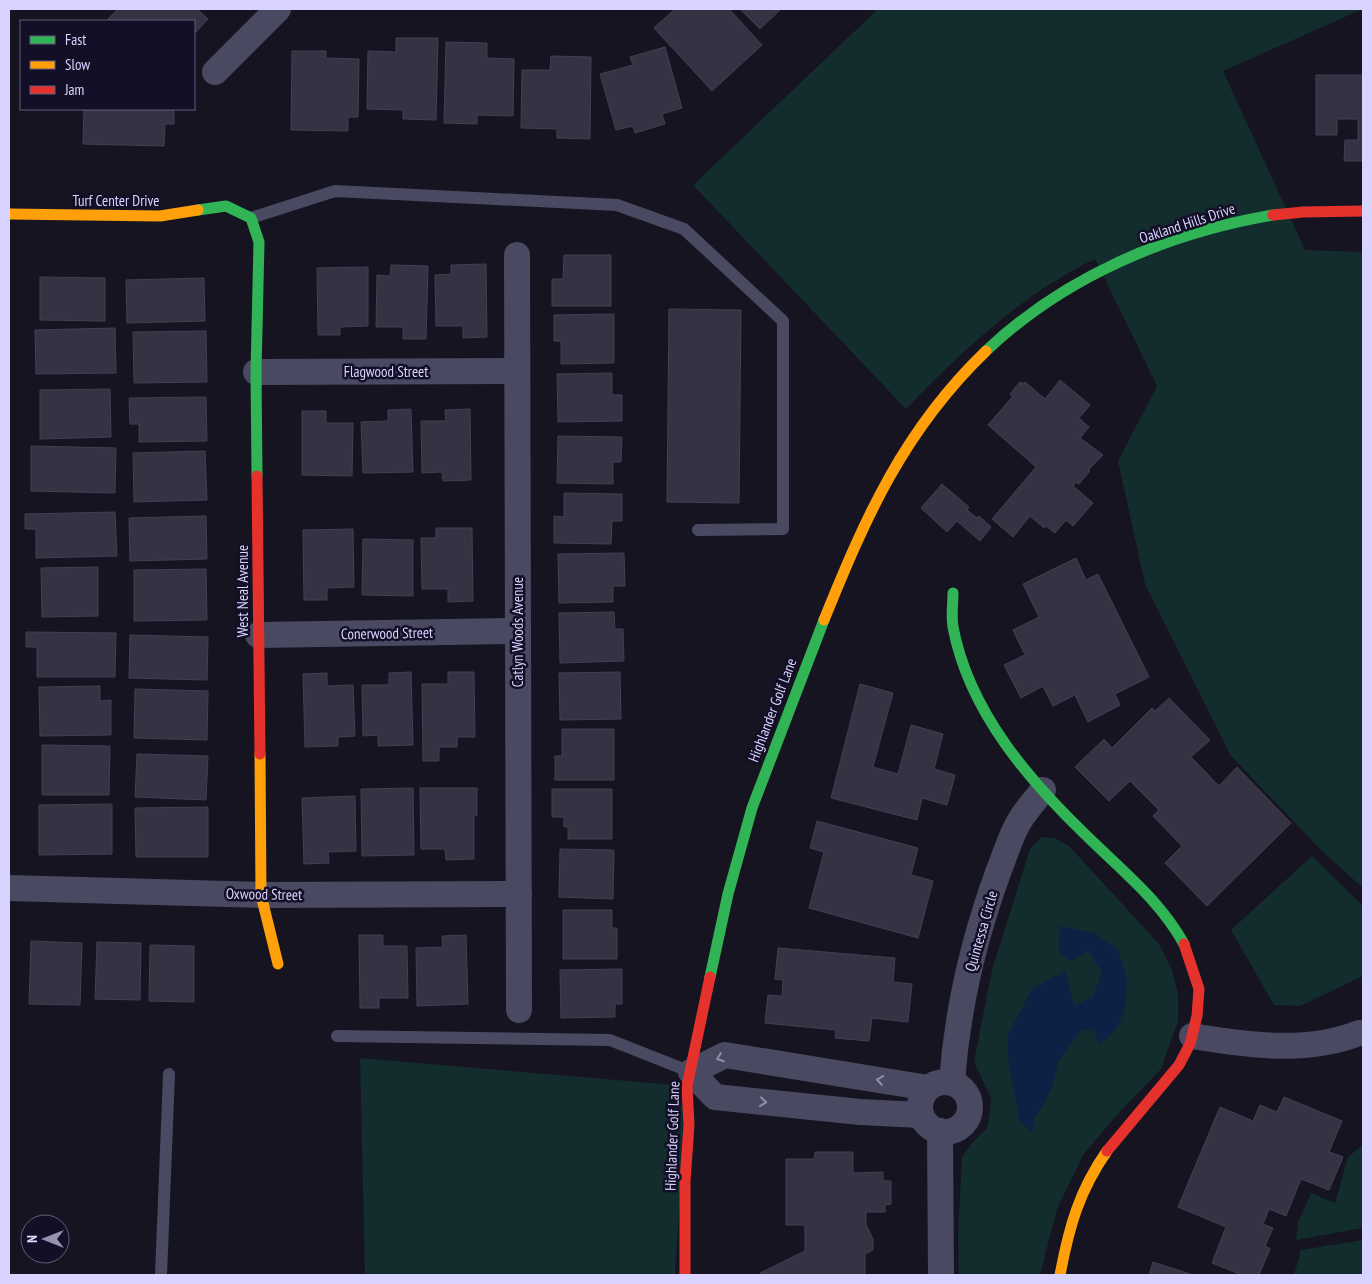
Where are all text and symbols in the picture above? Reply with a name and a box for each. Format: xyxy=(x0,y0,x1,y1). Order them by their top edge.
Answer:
legend xyxy=(20,20,195,110)
text: Fast xyxy=(65,30,86,49)
text: Slow xyxy=(65,55,90,74)
text: Jam xyxy=(64,80,84,99)
street label: Turf Center Drive xyxy=(72,191,160,210)
street label: Oakland Hills Drive xyxy=(1137,199,1237,247)
street label: Flagwood Street xyxy=(344,362,428,381)
street label: West Neal Avenue xyxy=(233,545,252,637)
street label: Catlyn Woods Avenue xyxy=(508,577,527,687)
street label: Conerwood Street xyxy=(341,623,433,643)
street label: Highlander Golf Lane xyxy=(743,655,801,765)
street label: Oxwood Street xyxy=(226,884,302,904)
street label: Quintessa Circle xyxy=(960,888,1002,974)
one-way arrow xyxy=(716,1053,725,1063)
one-way arrow xyxy=(876,1076,885,1086)
street label: Highlander Golf Lane xyxy=(661,1081,683,1191)
one-way arrow xyxy=(760,1096,768,1107)
north arrow xyxy=(20,1214,70,1264)
text: N xyxy=(23,1235,41,1243)

